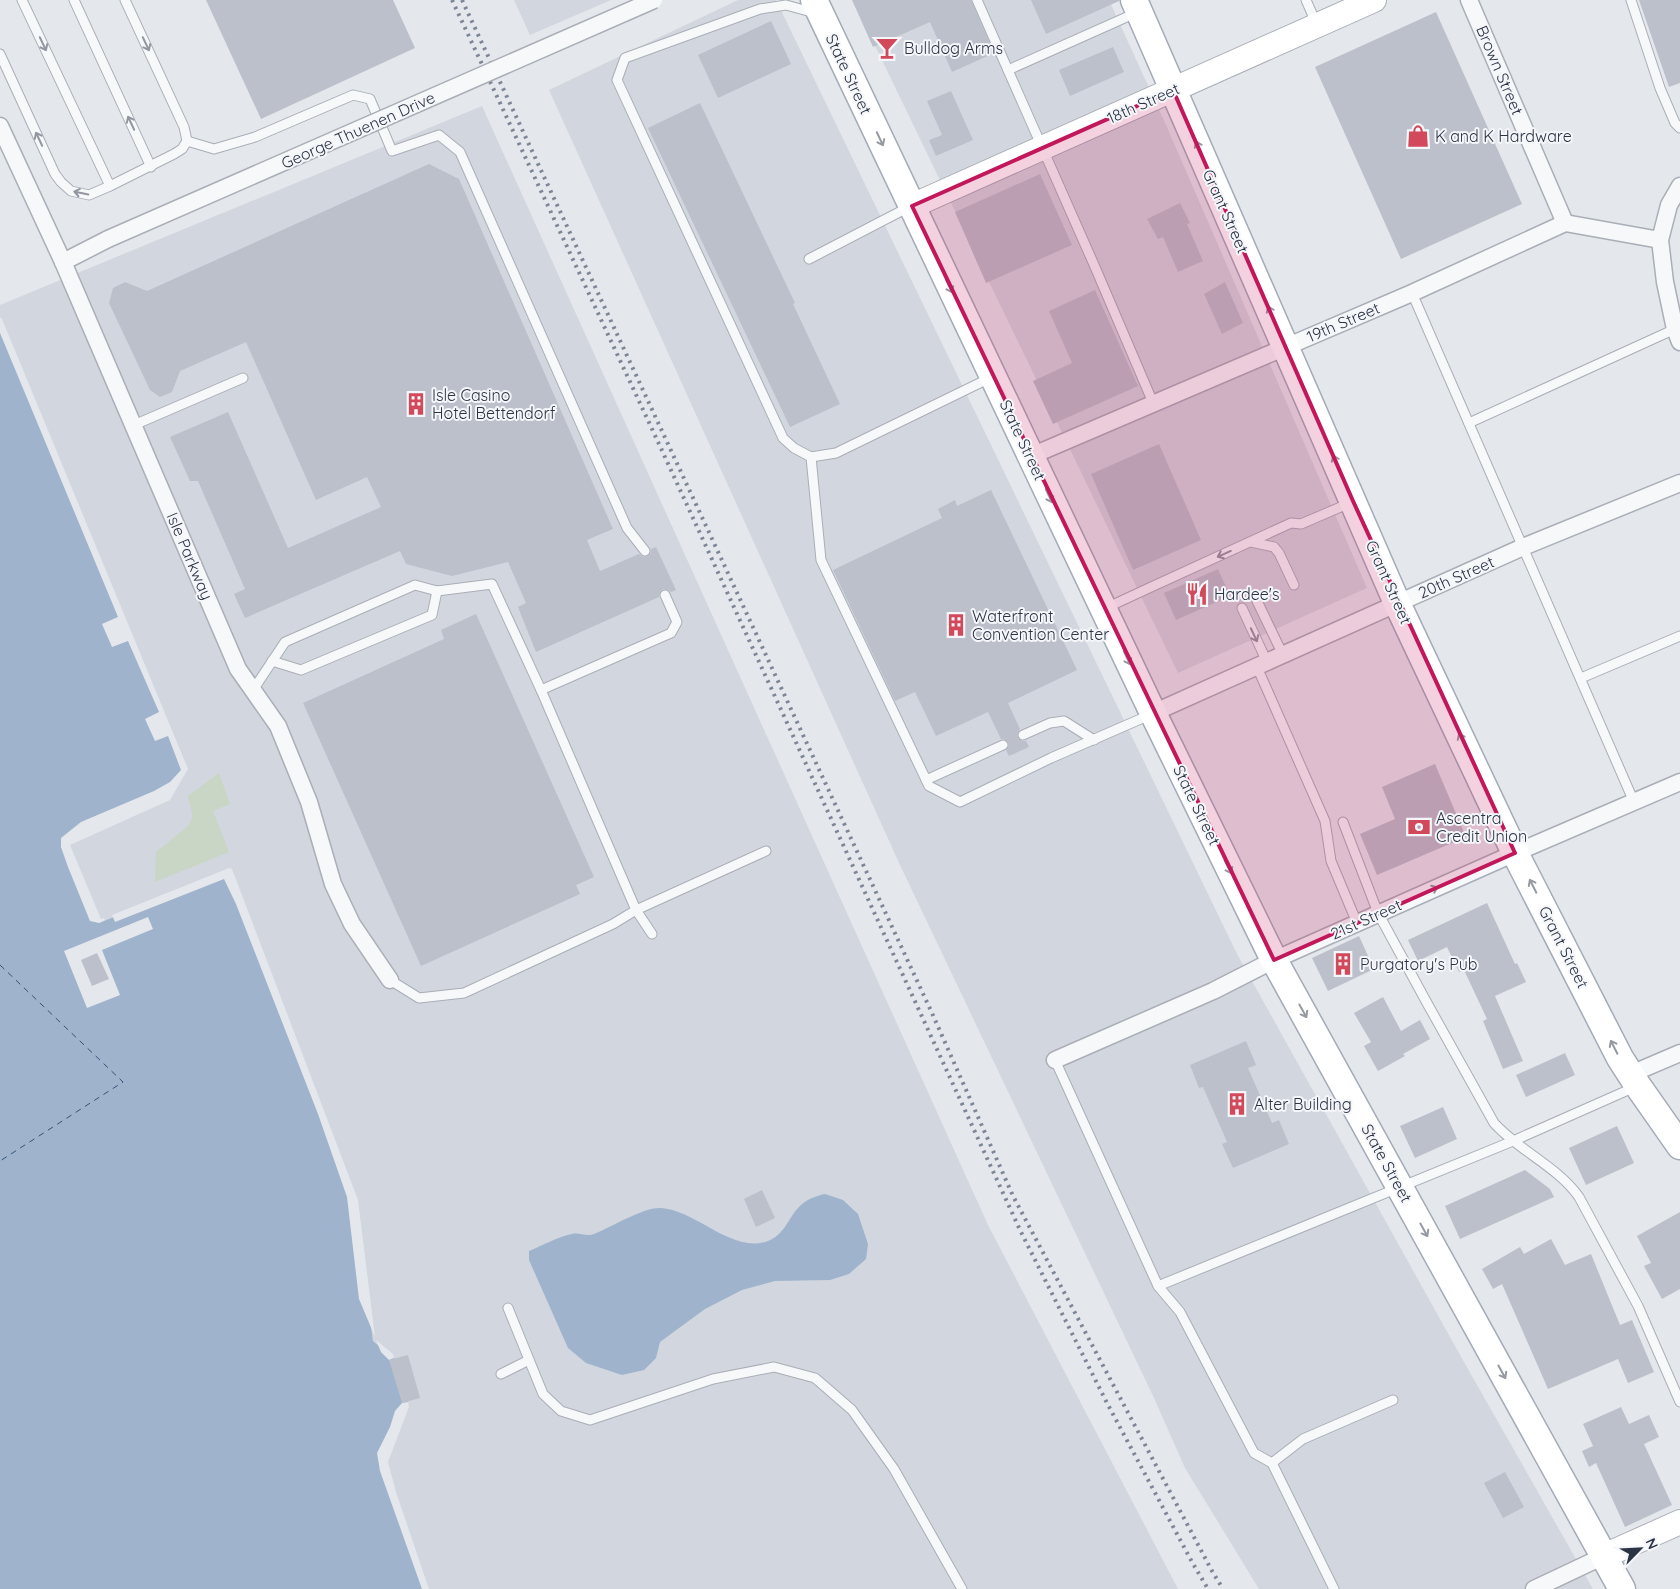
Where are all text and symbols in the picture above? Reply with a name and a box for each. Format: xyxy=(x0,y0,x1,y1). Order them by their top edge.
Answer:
street label: Brown Street xyxy=(1472,22,1528,118)
street label: State Street xyxy=(822,31,876,117)
bar icon: Bulldog Arms xyxy=(874,35,900,61)
one-way arrow xyxy=(39,36,48,51)
one-way arrow xyxy=(141,36,151,51)
place label: Bulldog Arms xyxy=(904,38,1003,58)
street label: 18th Street xyxy=(1104,78,1182,128)
street label: George Thuenen Drive xyxy=(278,87,438,173)
one-way arrow xyxy=(126,116,135,131)
shop icon: K and K Hardware xyxy=(1405,123,1431,149)
place label: K and K Hardware xyxy=(1435,126,1572,146)
one-way arrow xyxy=(875,131,885,146)
one-way arrow xyxy=(33,132,43,147)
one-way arrow xyxy=(1193,141,1203,156)
street label: Grant Street xyxy=(1199,166,1253,256)
one-way arrow xyxy=(73,188,89,197)
one-way arrow xyxy=(945,278,955,293)
street label: 19th Street xyxy=(1303,298,1383,346)
one-way arrow xyxy=(1265,306,1275,321)
place label: Isle Casino Hotel Bettendorf xyxy=(432,385,556,423)
building icon: Isle Casino Hotel Bettendorf xyxy=(403,391,429,417)
street label: State Street xyxy=(996,397,1050,483)
one-way arrow xyxy=(1330,455,1340,470)
one-way arrow xyxy=(1045,488,1055,503)
street label: Isle Parkway xyxy=(163,509,217,603)
street label: Grant Street xyxy=(1362,537,1416,627)
one-way arrow xyxy=(1217,549,1232,559)
street label: 20th Street xyxy=(1415,551,1497,603)
restaurant icon: Hardee's xyxy=(1184,581,1210,607)
place label: Hardee's xyxy=(1214,584,1279,604)
place label: Waterfront Convention Center xyxy=(972,606,1109,644)
building icon: Waterfront Convention Center xyxy=(943,612,969,638)
one-way arrow xyxy=(1250,627,1260,642)
one-way arrow xyxy=(1122,650,1132,665)
one-way arrow xyxy=(1457,733,1466,748)
street label: State Street xyxy=(1169,762,1225,848)
place label: Ascentra Credit Union xyxy=(1436,808,1527,846)
bank icon: Ascentra Credit Union xyxy=(1406,814,1432,840)
one-way arrow xyxy=(1224,859,1233,874)
one-way arrow xyxy=(1527,879,1537,894)
one-way arrow xyxy=(1423,885,1438,895)
street label: 21st Street xyxy=(1327,894,1405,944)
street label: Grant Street xyxy=(1535,903,1593,991)
building icon: Purgatory's Pub xyxy=(1330,951,1356,977)
place label: Purgatory's Pub xyxy=(1360,954,1478,974)
one-way arrow xyxy=(1298,1004,1308,1018)
one-way arrow xyxy=(1609,1040,1618,1055)
building icon: Alter Building xyxy=(1224,1091,1250,1117)
place label: Alter Building xyxy=(1254,1094,1352,1114)
street label: State Street xyxy=(1357,1120,1417,1206)
one-way arrow xyxy=(1420,1222,1430,1236)
one-way arrow xyxy=(1497,1365,1507,1380)
north arrow xyxy=(1615,1524,1665,1574)
text: N xyxy=(1642,1535,1662,1552)

